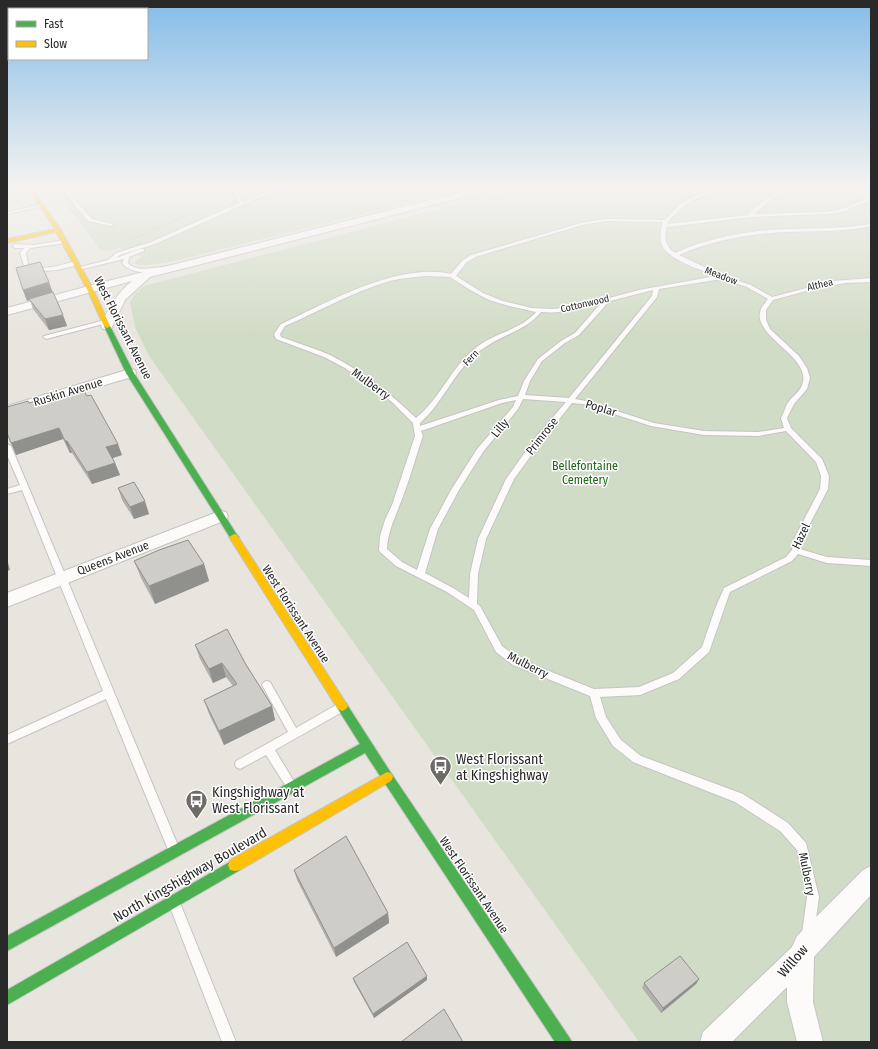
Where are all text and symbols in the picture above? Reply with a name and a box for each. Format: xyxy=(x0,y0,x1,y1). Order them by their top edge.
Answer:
legend xyxy=(8,8,148,60)
text: Fast xyxy=(44,17,63,31)
text: Slow xyxy=(44,37,67,51)
street label: Meadow xyxy=(703,264,739,288)
street label: West Florissant Avenue xyxy=(91,274,155,382)
street label: Althea xyxy=(806,276,834,294)
street label: Cottonwood xyxy=(560,293,610,315)
street label: Fern xyxy=(461,347,481,369)
street label: Mulberry xyxy=(349,365,393,403)
street label: Ruskin Avenue xyxy=(32,375,104,409)
street label: Poplar xyxy=(584,397,619,420)
street label: Primrose xyxy=(523,414,561,458)
street label: Lilly xyxy=(488,415,512,440)
park label: Bellefontaine Cemetery xyxy=(552,459,618,487)
street label: Hazel xyxy=(789,521,813,551)
street label: Queens Avenue xyxy=(75,538,151,578)
street label: West Florissant Avenue xyxy=(259,563,333,665)
street label: Mulberry xyxy=(505,649,551,682)
place label: West Florissant at Kingshighway xyxy=(456,751,549,784)
bus stop icon: West Florissant at Kingshighway xyxy=(427,754,453,787)
place label: Kingshighway at West Florissant xyxy=(212,784,305,817)
bus stop icon: Kingshighway at West Florissant xyxy=(184,787,210,820)
street label: North Kingshighway Boulevard xyxy=(110,824,270,926)
street label: West Florissant Avenue xyxy=(436,834,512,936)
street label: Mulberry xyxy=(796,851,818,898)
street label: Willow xyxy=(774,941,812,981)

